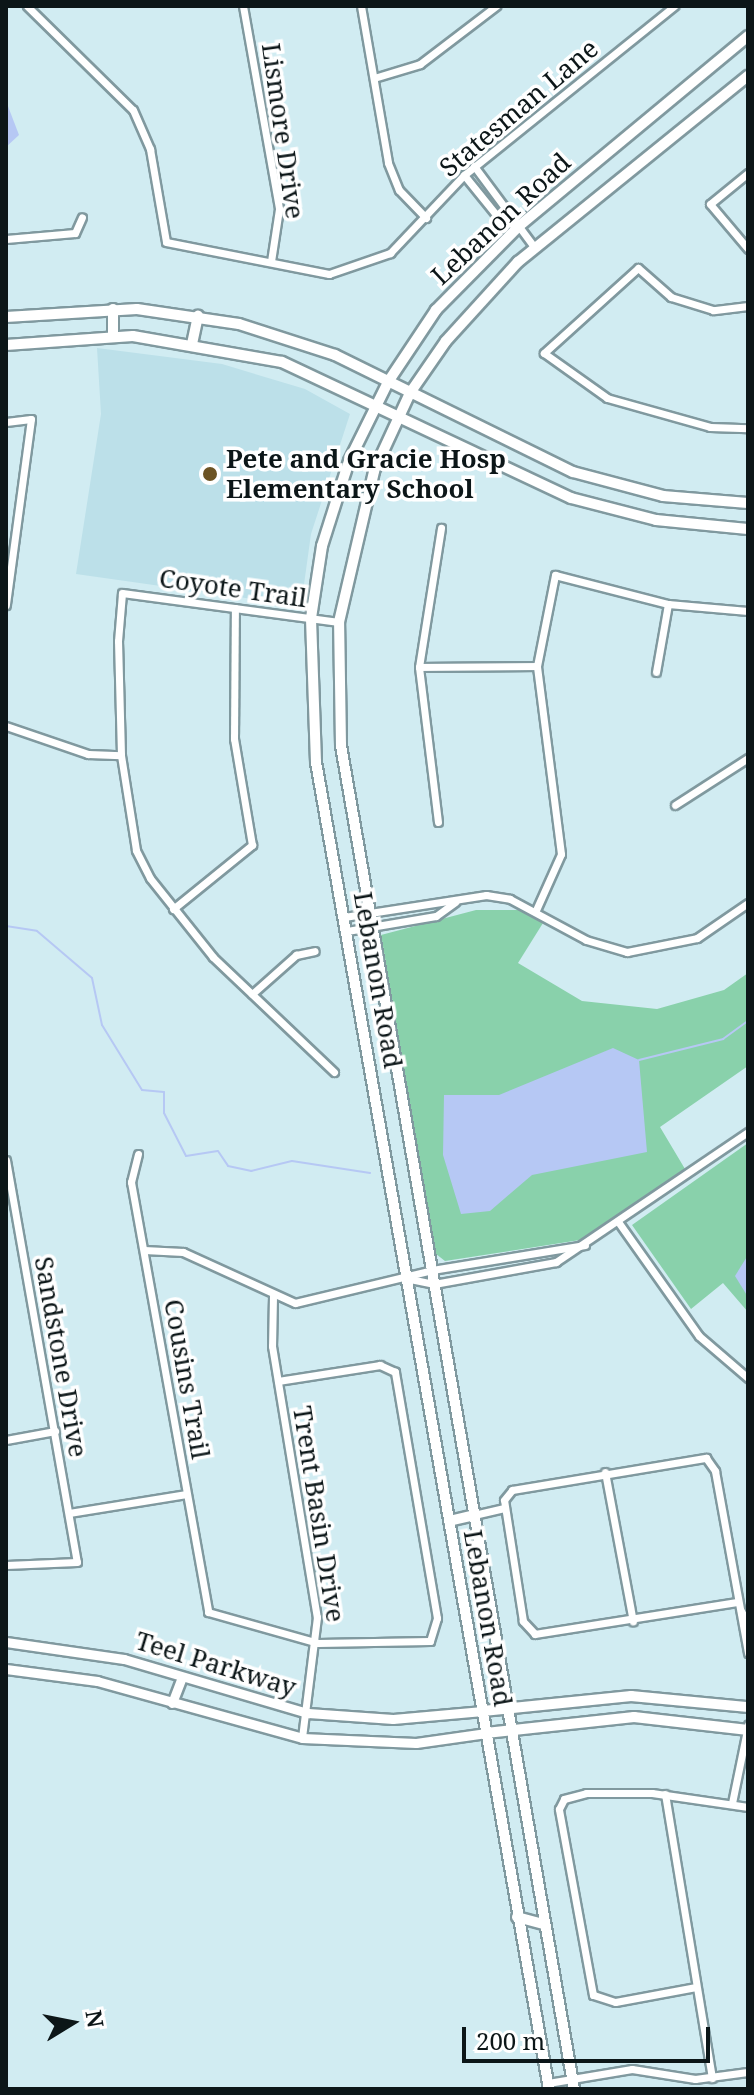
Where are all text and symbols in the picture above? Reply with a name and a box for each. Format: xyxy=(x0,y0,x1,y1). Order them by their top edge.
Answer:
street label: Statesman Lane xyxy=(434,33,604,183)
street label: Lismore Drive xyxy=(255,41,311,221)
street label: Lebanon Road xyxy=(425,147,577,291)
place label: Pete and Gracie Hosp Elementary School xyxy=(226,443,506,504)
marker: Pete and Gracie Hosp Elementary School xyxy=(201,465,219,483)
street label: Coyote Trail xyxy=(157,562,309,614)
street label: Lebanon Road xyxy=(347,889,409,1071)
street label: Sandstone Drive xyxy=(28,1254,94,1460)
street label: Cousins Trail xyxy=(158,1297,216,1461)
street label: Trent Basin Drive xyxy=(287,1404,351,1624)
street label: Lebanon Road xyxy=(457,1527,519,1709)
street label: Teel Parkway xyxy=(132,1625,300,1703)
north arrow xyxy=(32,1983,112,2063)
text: N xyxy=(79,2008,112,2030)
scale bar xyxy=(466,2011,714,2061)
text: 200 m xyxy=(476,2024,545,2057)

